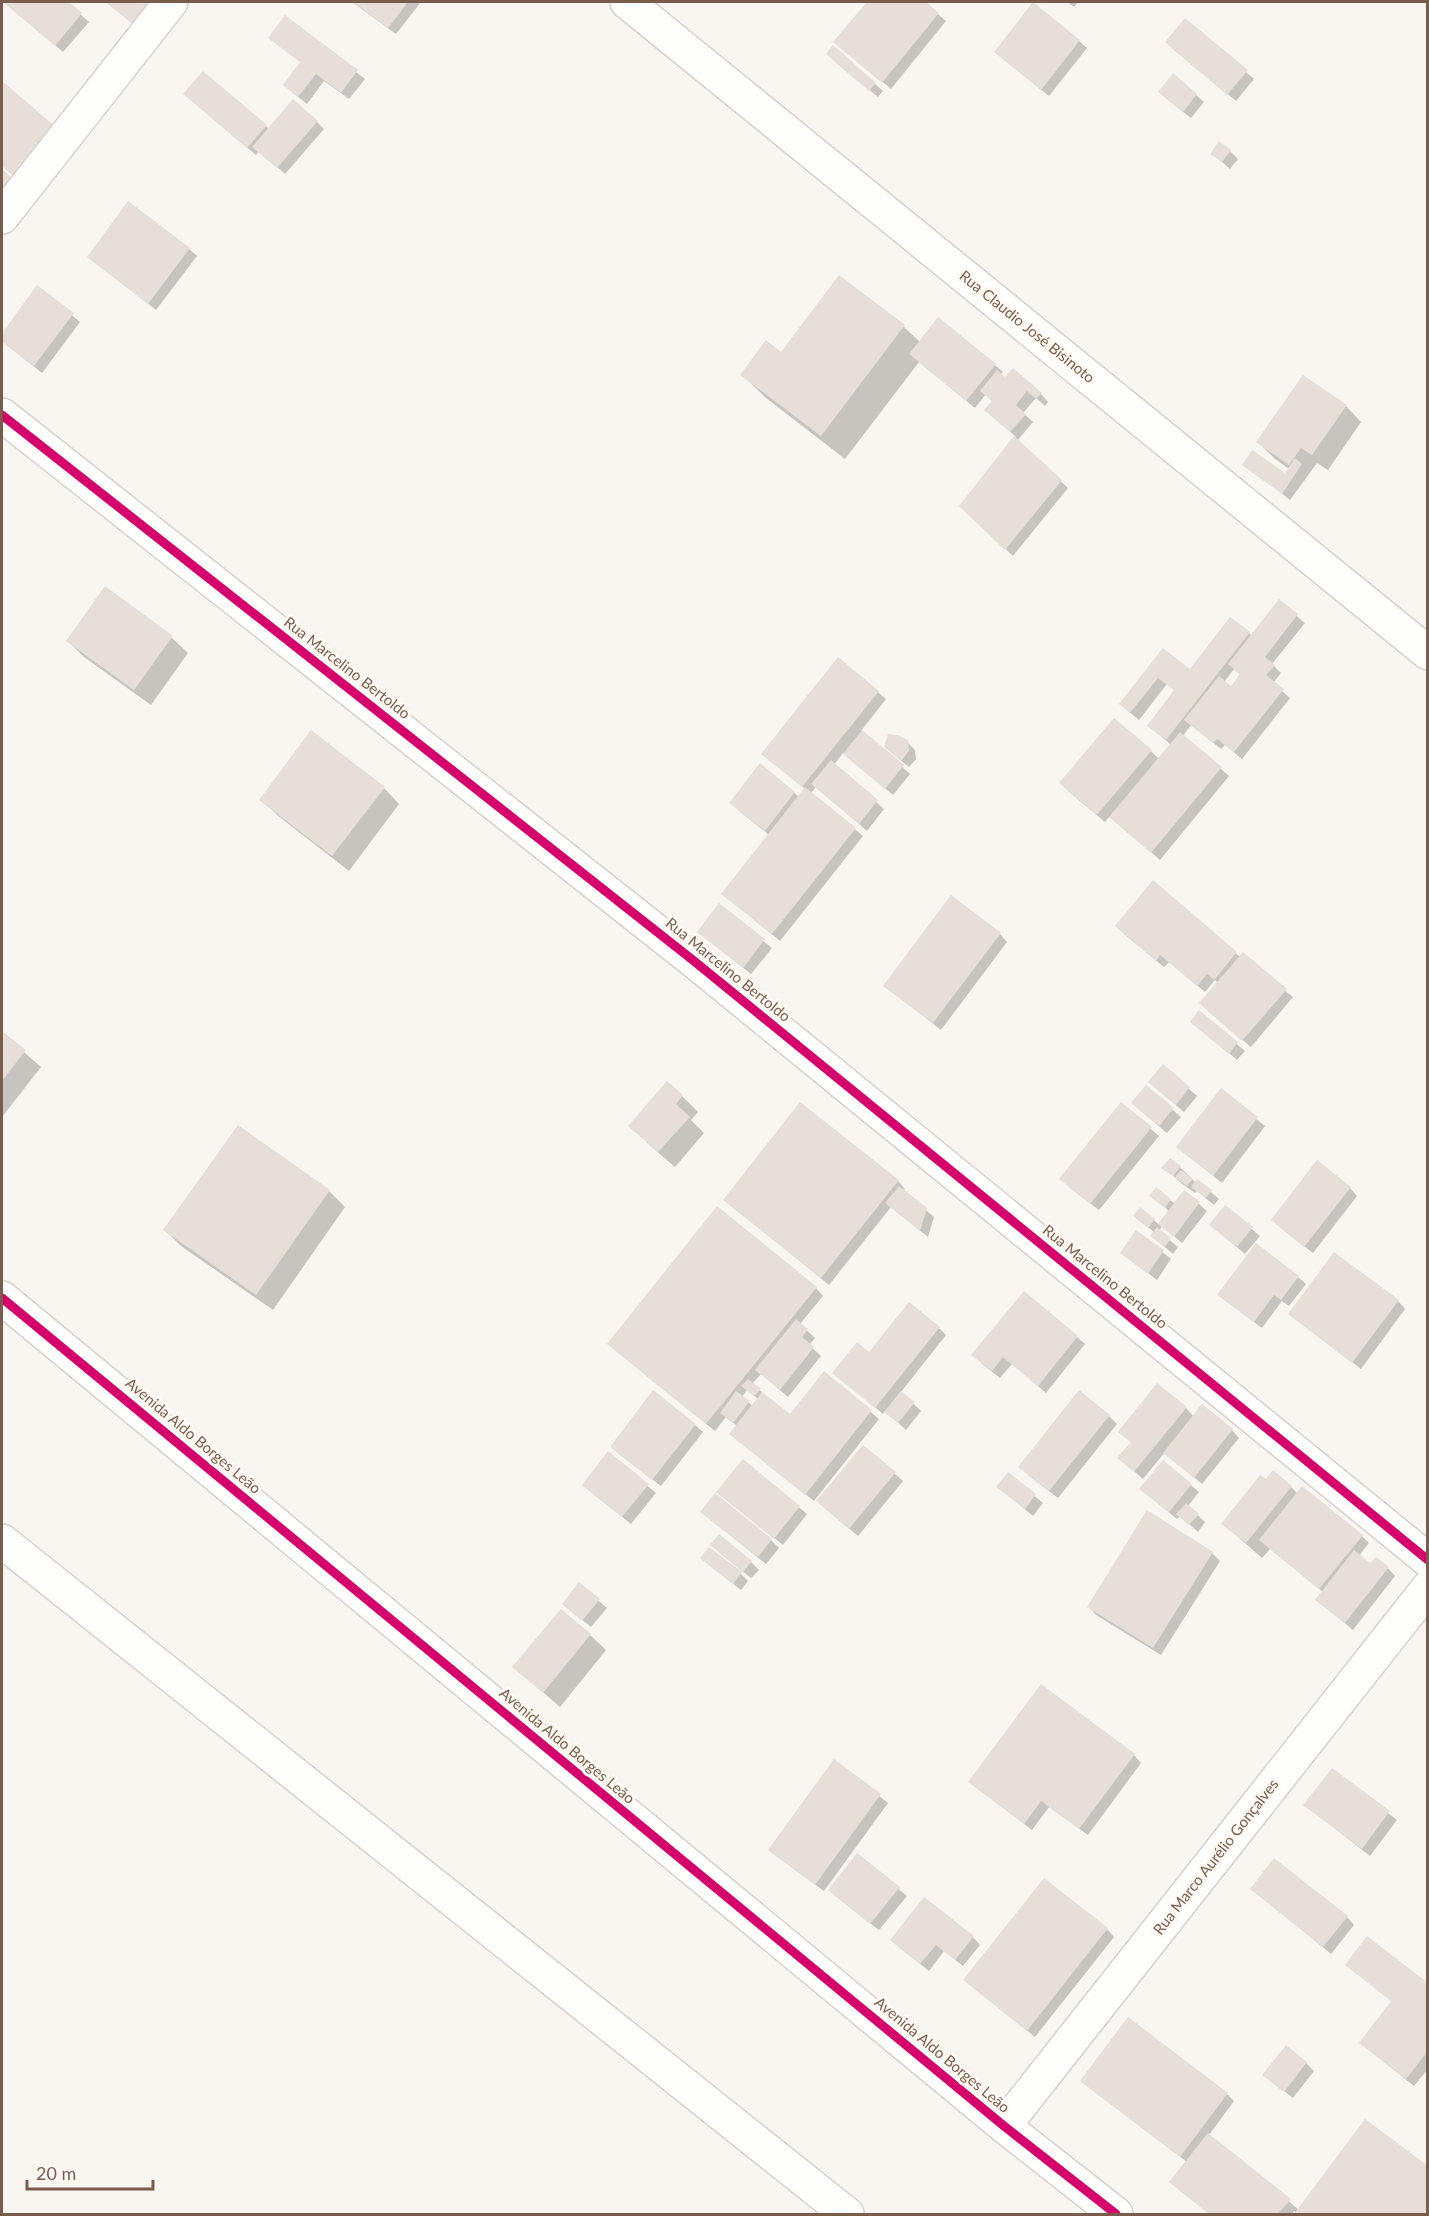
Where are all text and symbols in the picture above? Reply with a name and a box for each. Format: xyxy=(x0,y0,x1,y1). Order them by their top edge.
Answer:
street label: Rua Claudio José Bisinoto xyxy=(956,266,1099,386)
street label: Rua Marcelino Bertoldo xyxy=(281,612,414,722)
street label: Rua Marcelino Bertoldo xyxy=(663,913,795,1025)
street label: Rua Marcelino Bertoldo xyxy=(1040,1220,1172,1332)
street label: Avenida Aldo Borges Leão xyxy=(122,1373,265,1497)
street label: Avenida Aldo Borges Leão xyxy=(496,1683,639,1807)
street label: Rua Marco Aurélio Gonçalves xyxy=(1149,1775,1282,1938)
street label: Avenida Aldo Borges Leão xyxy=(871,1992,1014,2116)
scale bar xyxy=(27,2153,153,2191)
text: 20 m xyxy=(36,2162,76,2184)

